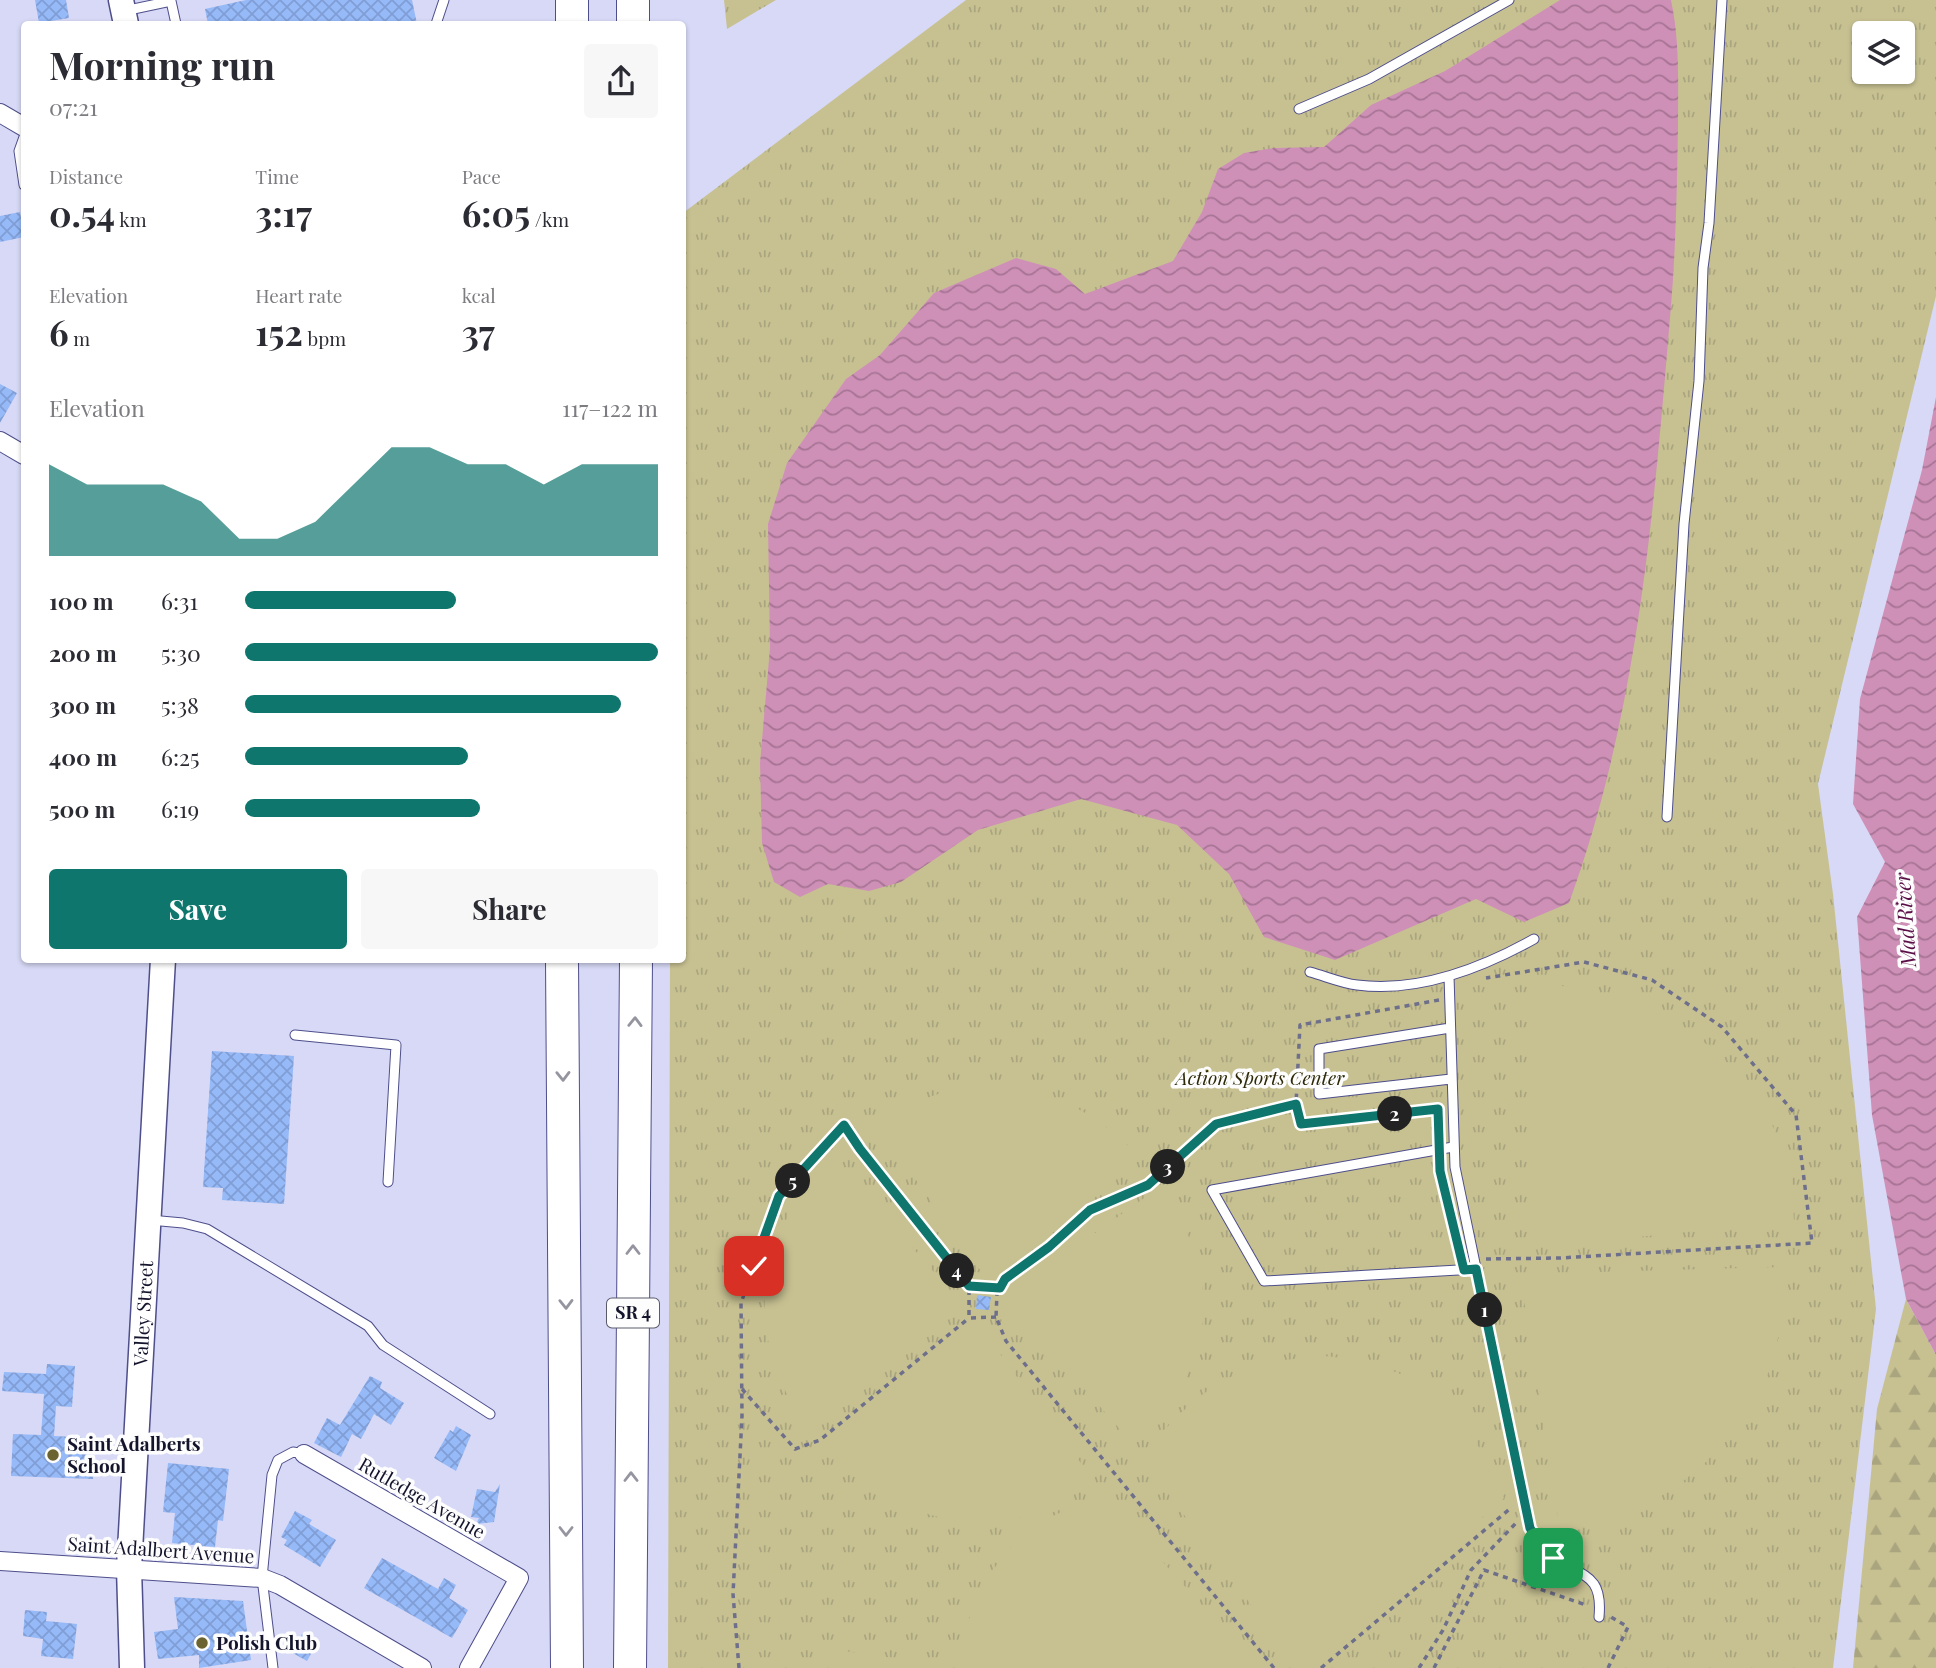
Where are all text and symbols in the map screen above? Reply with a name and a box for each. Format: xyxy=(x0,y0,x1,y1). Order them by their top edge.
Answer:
map controls xyxy=(1852,21,1915,84)
button: layers xyxy=(1852,21,1915,84)
text: Morning run xyxy=(49,39,275,90)
button: share xyxy=(584,44,658,118)
text: 07:21 xyxy=(49,91,98,122)
text: Distance xyxy=(49,163,123,189)
text: Time xyxy=(255,163,299,189)
text: Pace xyxy=(462,163,501,189)
text: 0.54 xyxy=(49,189,115,236)
text: 3:17 xyxy=(255,189,312,236)
text: 6:05 xyxy=(462,189,530,236)
text: km xyxy=(115,206,147,232)
text: /km xyxy=(530,206,569,232)
text: Elevation xyxy=(49,282,128,308)
text: Heart rate xyxy=(255,282,342,308)
text: kcal xyxy=(462,282,496,308)
text: 6 xyxy=(49,308,69,355)
text: 152 xyxy=(255,308,303,355)
text: 37 xyxy=(462,308,495,355)
text: m xyxy=(69,325,90,351)
text: bpm xyxy=(303,325,346,351)
text: Elevation xyxy=(49,392,145,423)
text: 117–122 m xyxy=(562,392,658,423)
text: 100 m xyxy=(49,585,114,616)
text: 6:31 xyxy=(161,585,198,616)
text: 200 m xyxy=(49,637,117,668)
text: 5:30 xyxy=(161,637,201,668)
text: 300 m xyxy=(49,689,116,720)
text: 5:38 xyxy=(161,689,199,720)
text: 400 m xyxy=(49,741,117,772)
text: 6:25 xyxy=(161,741,200,772)
text: 500 m xyxy=(49,793,115,824)
text: 6:19 xyxy=(161,793,199,824)
button: Save xyxy=(49,869,347,949)
button: Share xyxy=(361,869,658,949)
water label: Mad River xyxy=(1887,871,1921,969)
one-way arrow xyxy=(628,1017,643,1028)
park label: Action Sports Center xyxy=(1174,1064,1345,1090)
one-way arrow xyxy=(555,1071,571,1082)
pin: 2 xyxy=(1378,1096,1412,1132)
text: 2 xyxy=(1390,1100,1399,1126)
pin: 3 xyxy=(1150,1150,1186,1184)
text: 3 xyxy=(1163,1153,1172,1179)
pin: 5 xyxy=(776,1164,810,1198)
text: 5 xyxy=(788,1167,797,1193)
pin xyxy=(724,1236,784,1296)
one-way arrow xyxy=(625,1244,641,1255)
icon: check xyxy=(735,1247,773,1285)
pin: 4 xyxy=(940,1254,974,1288)
text: 4 xyxy=(951,1257,962,1283)
street label: Valley Street xyxy=(126,1260,158,1368)
pin: 1 xyxy=(1468,1292,1502,1328)
text: 1 xyxy=(1481,1296,1488,1322)
road number: SR 4 xyxy=(607,1298,659,1328)
one-way arrow xyxy=(558,1299,574,1309)
place label: Saint Adalberts School xyxy=(67,1430,201,1478)
marker: Saint Adalberts School xyxy=(45,1447,61,1463)
street label: Rutledge Avenue xyxy=(354,1450,491,1544)
one-way arrow xyxy=(623,1472,639,1482)
one-way arrow xyxy=(558,1526,574,1537)
pin xyxy=(1523,1528,1583,1588)
street label: Saint Adalbert Avenue xyxy=(67,1530,255,1568)
icon: arrive xyxy=(1534,1539,1572,1577)
place label: Polish Club xyxy=(216,1629,317,1655)
marker: Polish Club xyxy=(194,1635,210,1651)

